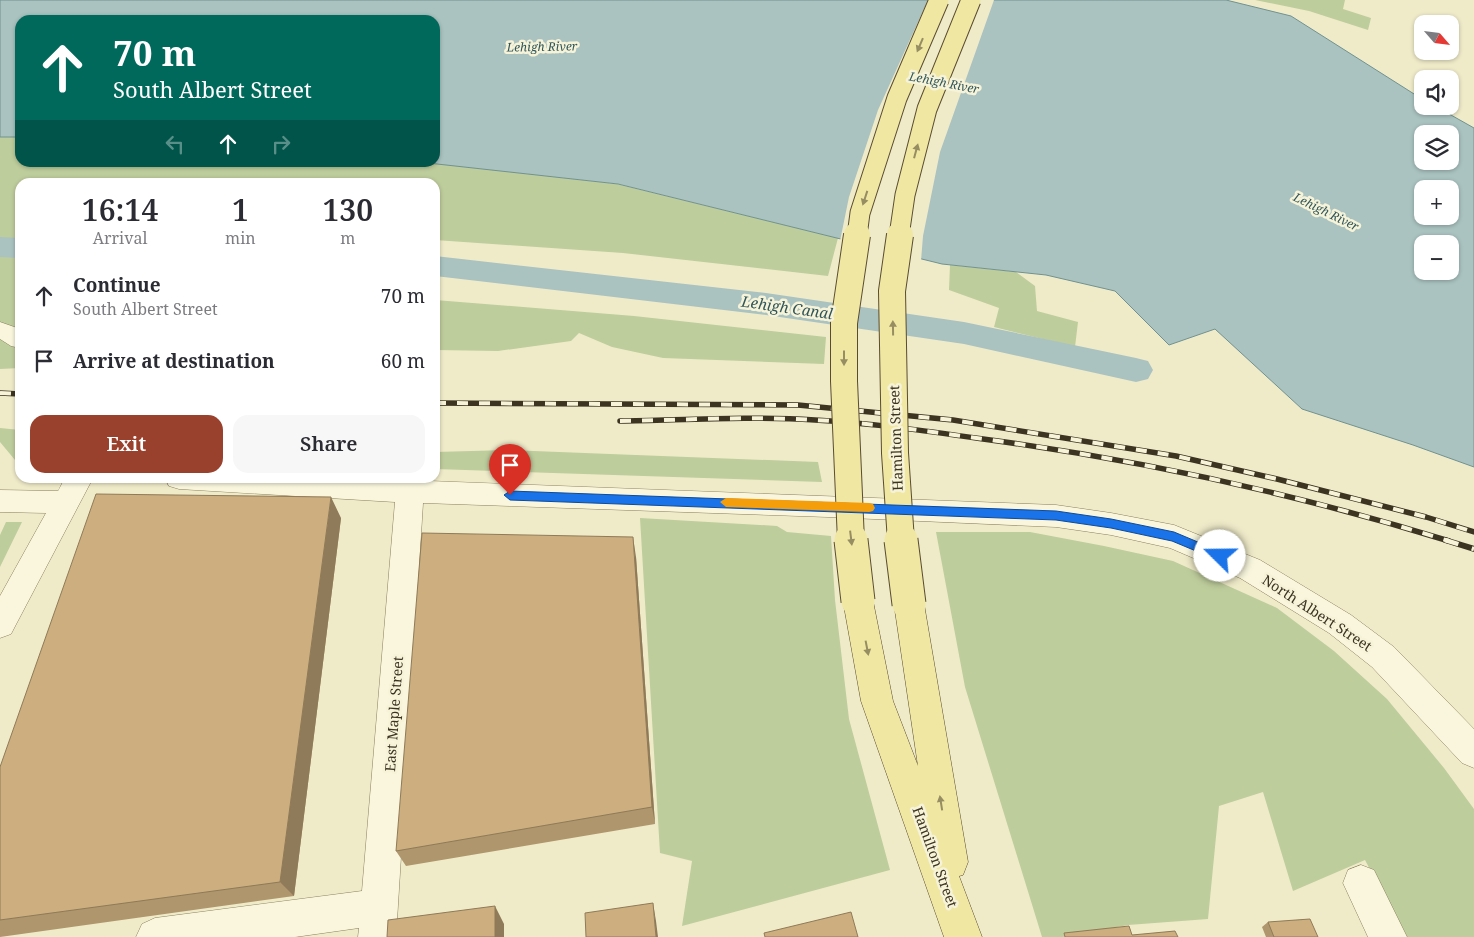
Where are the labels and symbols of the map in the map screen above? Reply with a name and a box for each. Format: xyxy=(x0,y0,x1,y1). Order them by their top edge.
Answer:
north arrow xyxy=(1414,15,1459,60)
water label: Lehigh River xyxy=(505,37,578,56)
one-way arrow xyxy=(916,38,924,52)
water label: Lehigh River xyxy=(907,67,981,98)
one-way arrow xyxy=(913,143,921,158)
water label: Lehigh River xyxy=(1290,188,1362,235)
one-way arrow xyxy=(861,190,869,205)
water label: Lehigh Canal xyxy=(739,291,834,323)
one-way arrow xyxy=(888,320,896,336)
one-way arrow xyxy=(840,350,848,366)
street label: Hamilton Street xyxy=(884,385,907,491)
pin xyxy=(489,444,531,495)
position arrow xyxy=(1193,529,1245,581)
one-way arrow xyxy=(847,530,855,546)
street label: North Albert Street xyxy=(1259,570,1376,655)
one-way arrow xyxy=(864,641,872,657)
street label: East Maple Street xyxy=(380,656,407,772)
one-way arrow xyxy=(936,795,944,811)
street label: Hamilton Street xyxy=(908,804,963,910)

